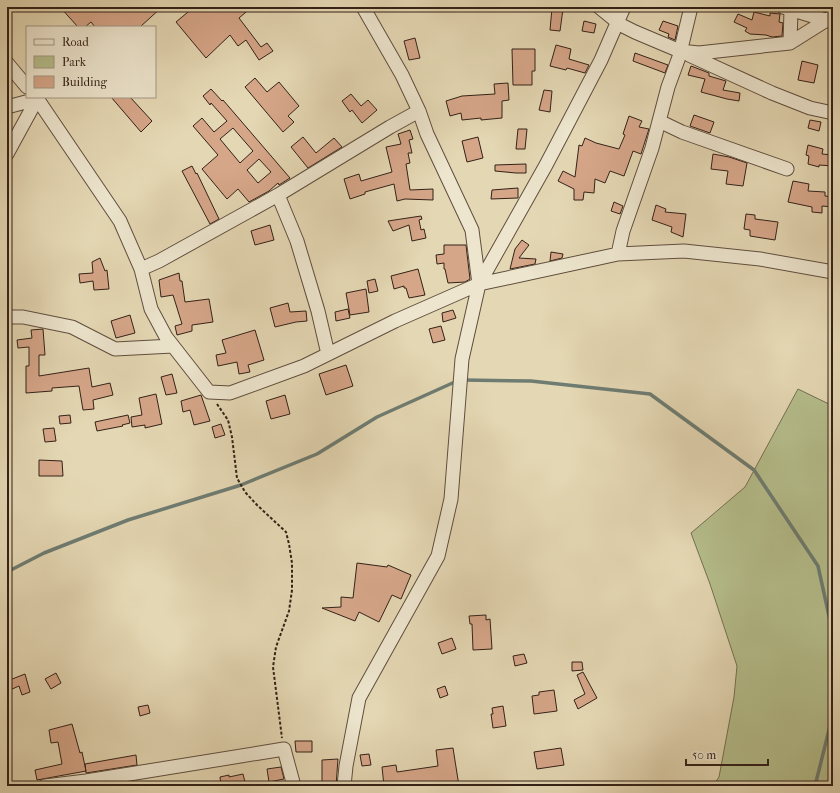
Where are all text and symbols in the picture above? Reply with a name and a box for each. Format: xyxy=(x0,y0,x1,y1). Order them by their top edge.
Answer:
legend xyxy=(26,26,156,98)
text: Road xyxy=(62,35,89,49)
text: Park xyxy=(62,55,87,69)
text: Building xyxy=(62,75,107,89)
scale bar xyxy=(686,741,768,767)
text: 50 m xyxy=(692,748,716,762)

